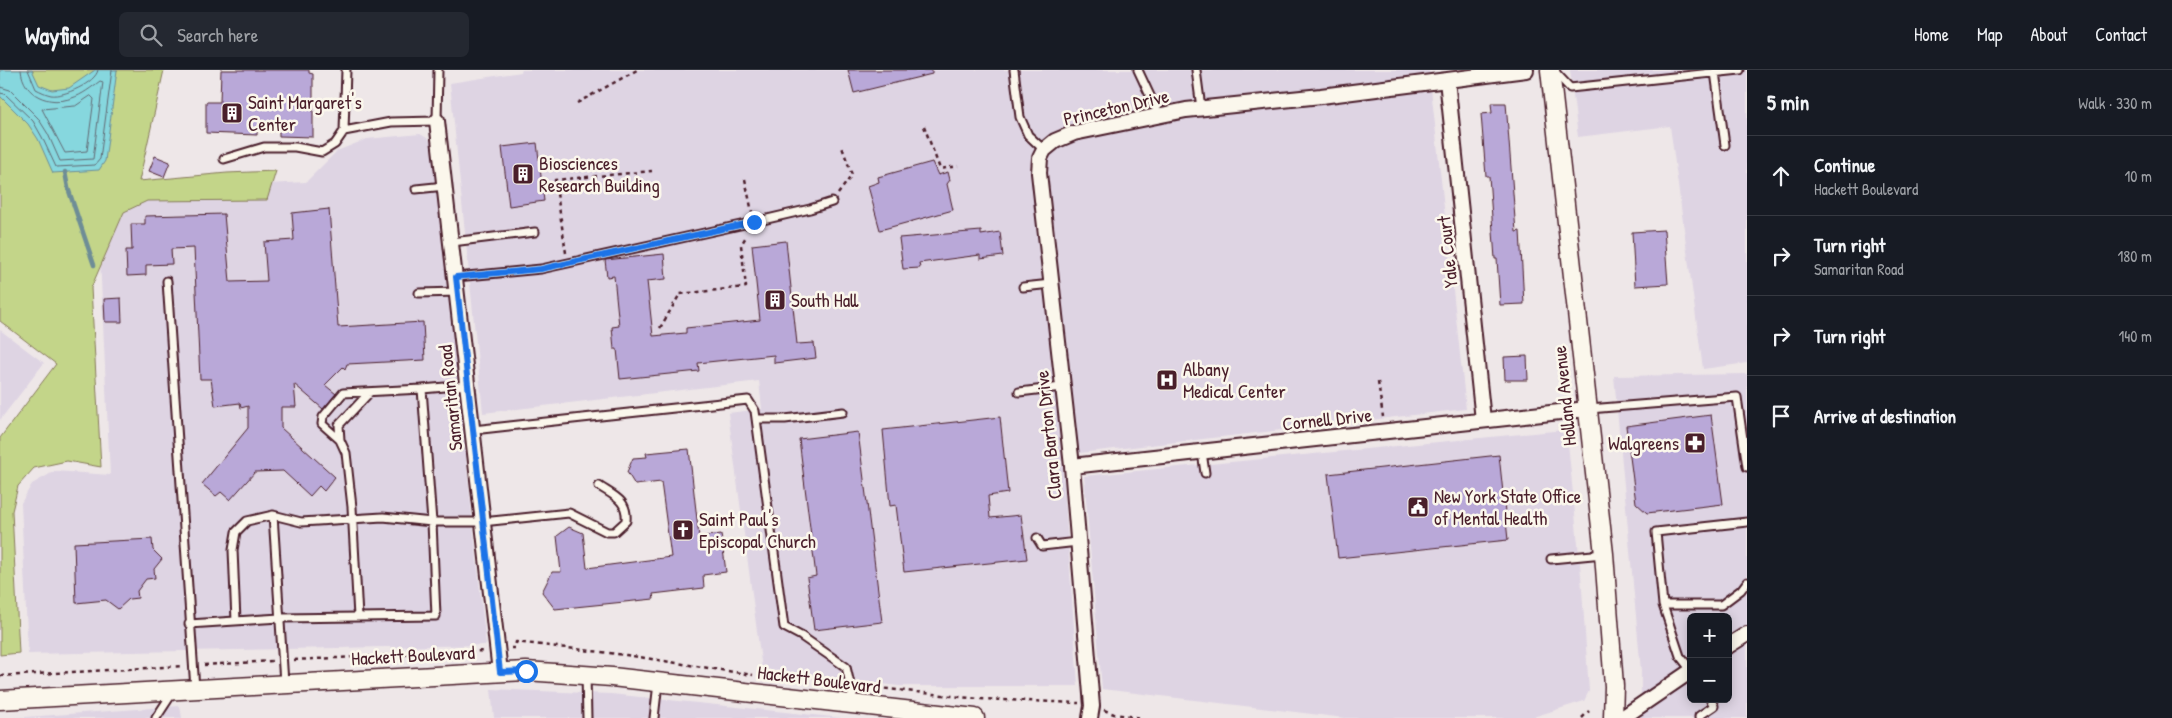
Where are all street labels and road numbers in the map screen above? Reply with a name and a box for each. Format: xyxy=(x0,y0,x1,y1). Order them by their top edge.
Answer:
street label: Princeton Drive xyxy=(1061,82,1172,132)
street label: Yale Court xyxy=(1430,214,1464,289)
street label: Samaritan Road xyxy=(431,343,468,452)
street label: Holland Avenue xyxy=(1546,344,1582,447)
street label: Clara Barton Drive xyxy=(1028,369,1068,501)
street label: Cornell Drive xyxy=(1281,401,1373,437)
street label: Hackett Boulevard xyxy=(350,639,476,671)
street label: Hackett Boulevard xyxy=(756,659,883,700)

